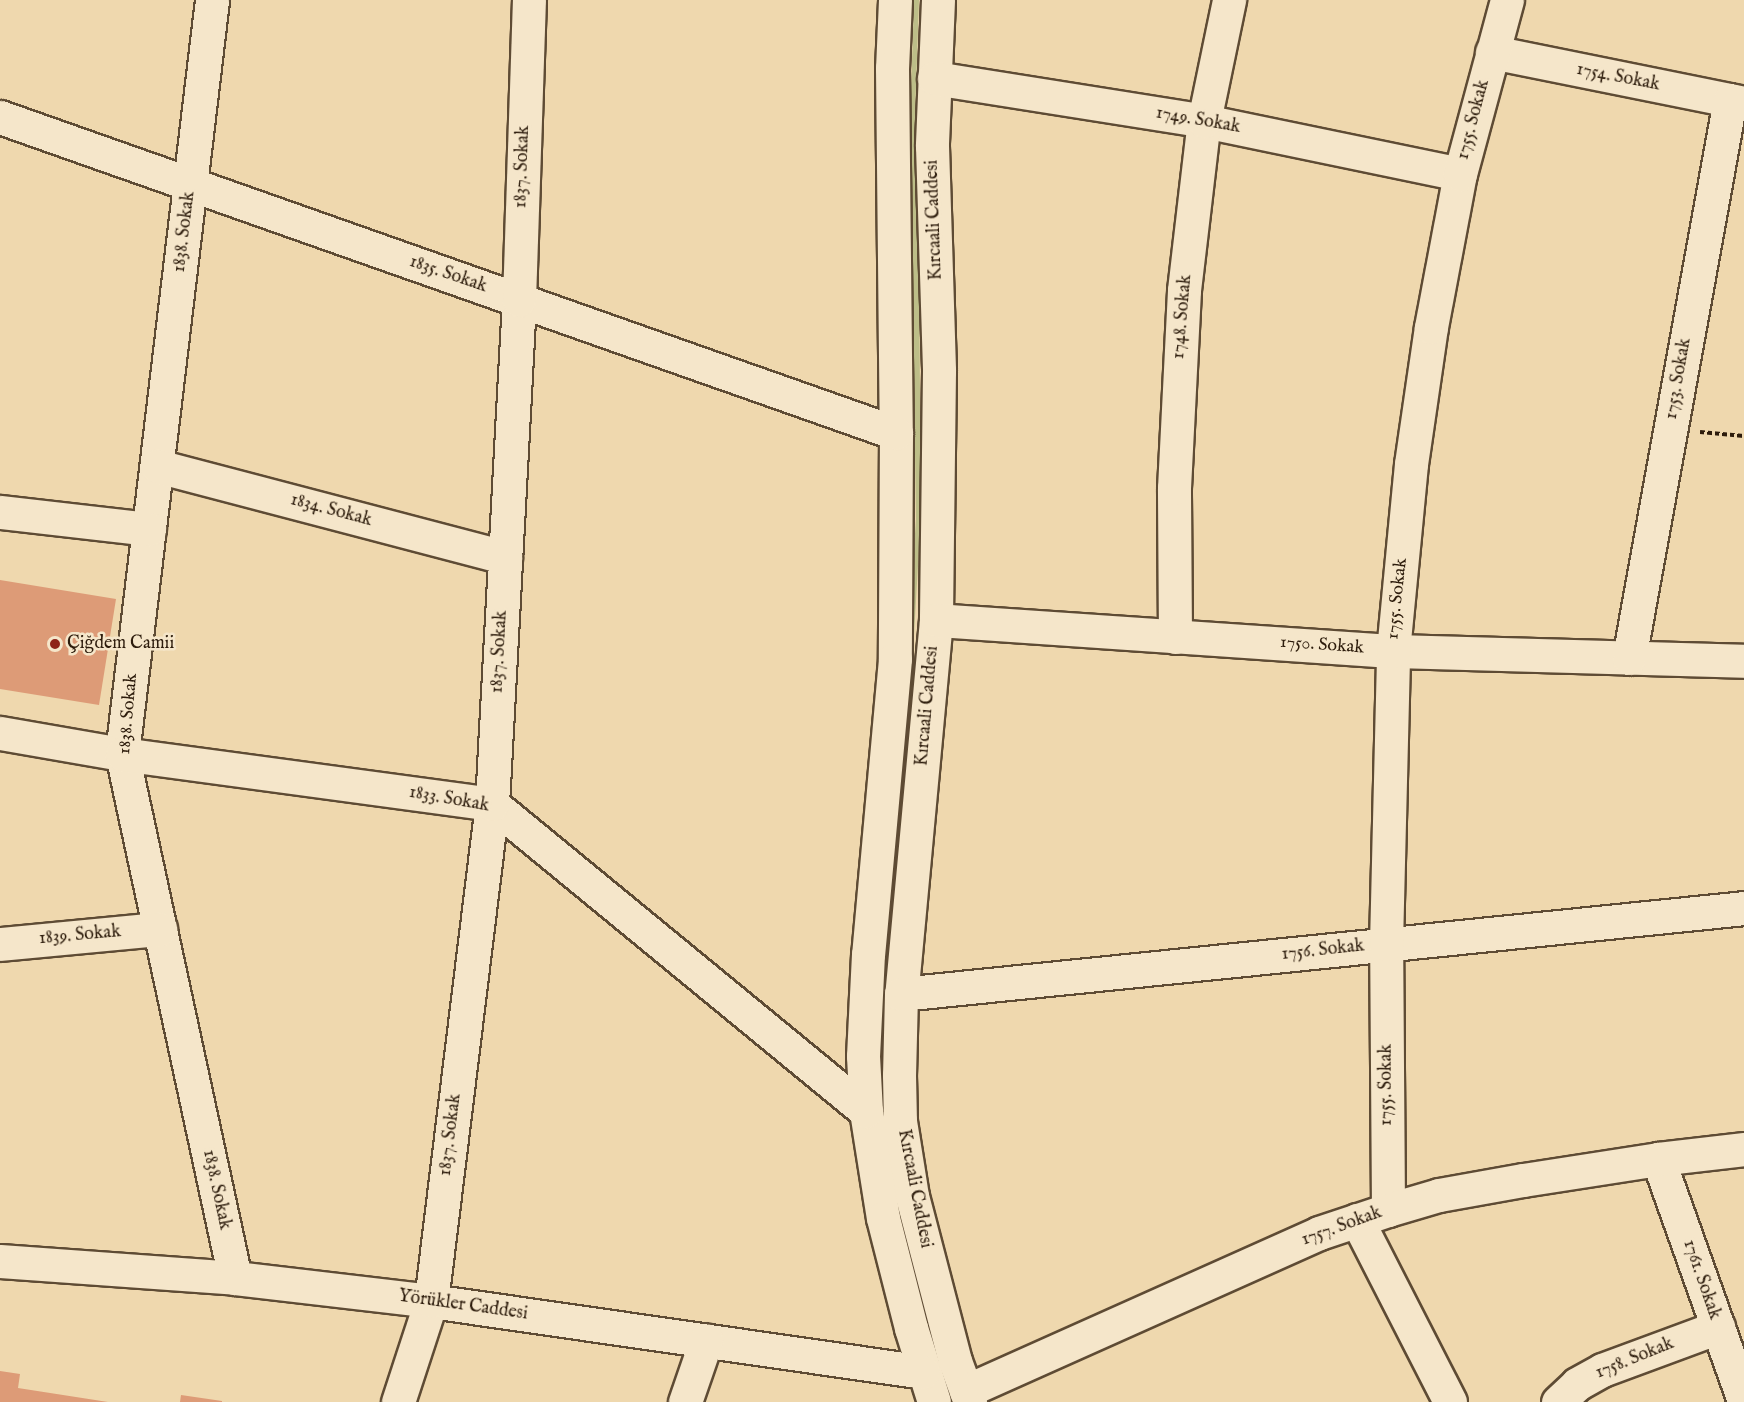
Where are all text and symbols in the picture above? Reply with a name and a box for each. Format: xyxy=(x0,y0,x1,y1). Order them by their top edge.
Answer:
street label: 1754. Sokak xyxy=(1574,59,1662,97)
street label: 1755. Sokak xyxy=(1453,78,1495,162)
street label: 1749. Sokak xyxy=(1154,103,1242,139)
street label: 1837. Sokak xyxy=(511,125,535,209)
street label: Kırcaali Caddesi xyxy=(922,159,948,281)
street label: 1838. Sokak xyxy=(169,190,201,274)
street label: 1835. Sokak xyxy=(406,252,490,298)
street label: 1748. Sokak xyxy=(1169,274,1197,360)
street label: 1753. Sokak xyxy=(1661,337,1697,421)
street label: 1834. Sokak xyxy=(288,490,374,532)
street label: 1755. Sokak xyxy=(1383,557,1413,641)
street label: 1837. Sokak xyxy=(487,610,513,694)
street label: 1750. Sokak xyxy=(1279,632,1365,660)
place label: Çiğdem Camii xyxy=(67,633,174,655)
marker: Çiğdem Camii xyxy=(48,637,62,651)
street label: Kırcaali Caddesi xyxy=(912,645,944,767)
street label: 1838. Sokak xyxy=(115,673,143,755)
street label: 1833. Sokak xyxy=(407,782,491,818)
street label: 1839. Sokak xyxy=(38,922,122,950)
street label: 1756. Sokak xyxy=(1281,936,1365,966)
street label: 1755. Sokak xyxy=(1376,1044,1398,1126)
street label: 1837. Sokak xyxy=(435,1093,467,1177)
street label: Kırcaali Caddesi xyxy=(892,1128,936,1250)
street label: 1838. Sokak xyxy=(197,1148,235,1232)
street label: 1757. Sokak xyxy=(1299,1203,1385,1251)
street label: 1761. Sokak xyxy=(1677,1237,1725,1323)
street label: Yörükler Caddesi xyxy=(397,1286,529,1326)
street label: 1758. Sokak xyxy=(1593,1334,1677,1384)

